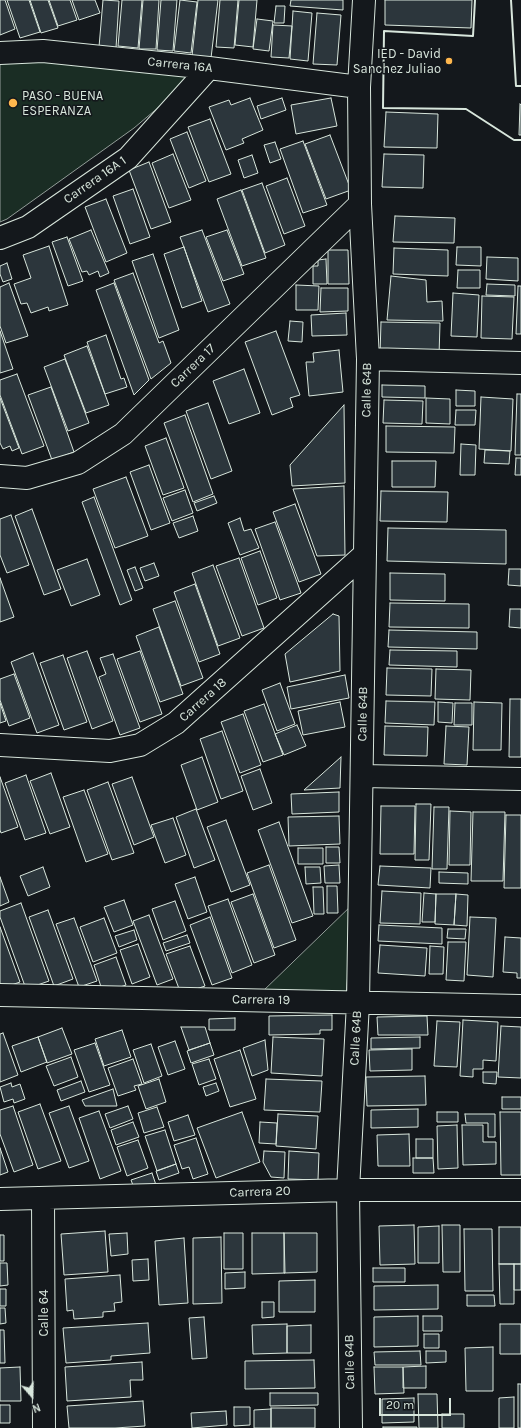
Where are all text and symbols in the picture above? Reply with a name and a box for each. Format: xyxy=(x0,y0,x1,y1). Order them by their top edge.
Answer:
place label: IED - David Sanchez Juliao xyxy=(353,46,441,77)
street label: Carrera 16A xyxy=(147,54,213,76)
marker: IED - David Sanchez Juliao xyxy=(444,56,454,66)
place label: PASO - BUENA ESPERANZA xyxy=(22,88,103,119)
marker: PASO - BUENA ESPERANZA xyxy=(7,97,19,109)
street label: Carrera 16A 1 xyxy=(61,153,129,207)
street label: Carrera 17 xyxy=(167,341,219,391)
street label: Calle 64B xyxy=(359,362,375,418)
street label: Carrera 18 xyxy=(176,675,230,725)
street label: Calle 64B xyxy=(355,686,371,742)
street label: Carrera 19 xyxy=(232,992,290,1008)
street label: Calle 64B xyxy=(347,1010,365,1066)
street label: Carrera 20 xyxy=(229,1183,291,1201)
street label: Calle 64 xyxy=(36,1290,52,1336)
street label: Calle 64B xyxy=(342,1334,358,1390)
north arrow xyxy=(12,1376,52,1416)
scale bar xyxy=(381,1390,453,1416)
text: 20 m xyxy=(386,1398,414,1412)
text: N xyxy=(30,1400,42,1415)

